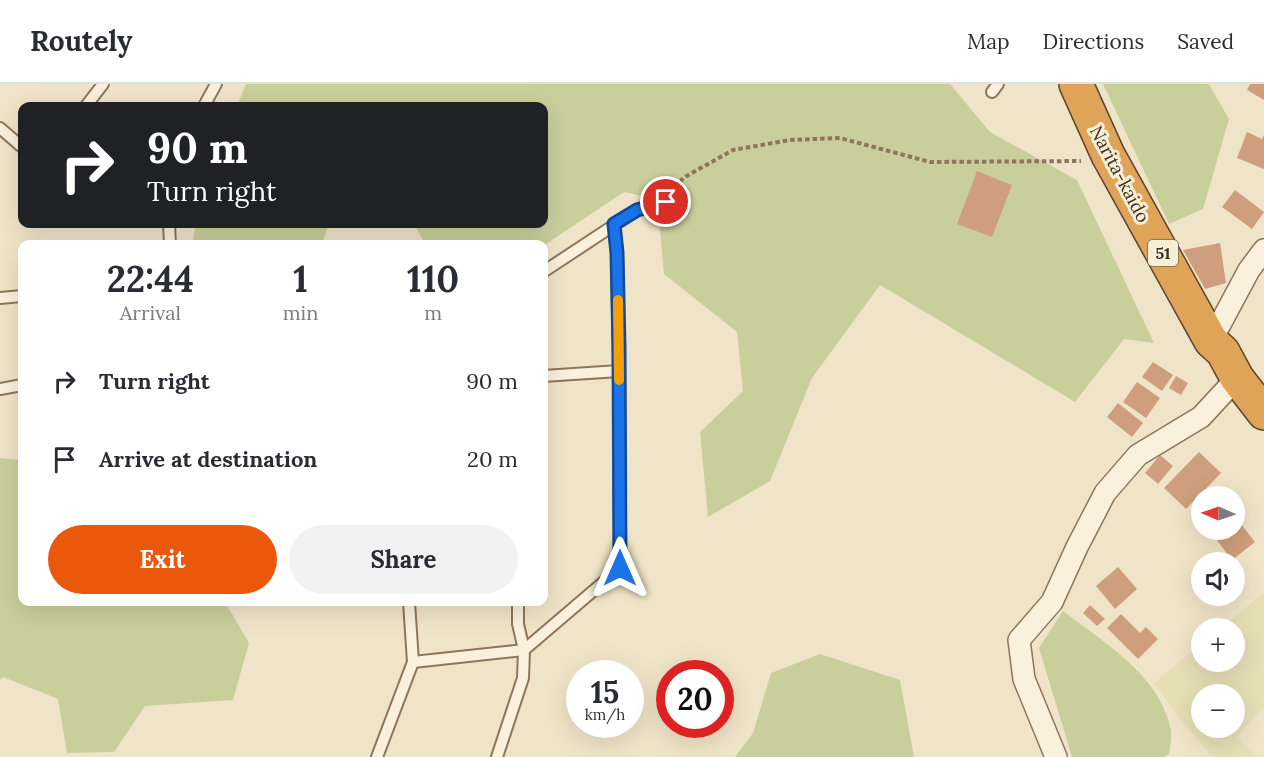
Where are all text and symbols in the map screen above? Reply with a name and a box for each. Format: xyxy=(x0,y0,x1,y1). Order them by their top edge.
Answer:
text: Routely xyxy=(30,23,132,59)
text: Map xyxy=(967,28,1010,55)
text: Directions xyxy=(1043,28,1144,55)
text: Saved xyxy=(1177,28,1234,55)
text: 90 m xyxy=(147,121,248,175)
street label: Narita-kaido xyxy=(1085,122,1155,226)
icon: right xyxy=(48,126,126,204)
text: Turn right xyxy=(147,174,276,208)
pin xyxy=(640,176,691,227)
icon: arrive xyxy=(649,185,682,218)
road number: 51 xyxy=(1148,240,1178,266)
text: 22:44 xyxy=(107,256,194,302)
text: 1 xyxy=(293,256,308,302)
text: 110 xyxy=(407,256,459,302)
text: Arrival xyxy=(120,300,181,325)
text: min xyxy=(283,300,318,325)
text: m xyxy=(424,300,442,325)
icon: right xyxy=(48,365,81,398)
text: Turn right xyxy=(99,367,210,395)
text: 90 m xyxy=(466,367,518,395)
icon: arrive xyxy=(48,443,81,476)
text: Arrive at destination xyxy=(99,445,317,473)
text: 20 m xyxy=(467,445,518,473)
north arrow xyxy=(1191,486,1245,540)
map controls xyxy=(1191,486,1245,738)
button: Exit xyxy=(48,525,277,594)
button: Share xyxy=(289,525,518,594)
position arrow xyxy=(588,536,652,600)
button: sound xyxy=(1191,552,1245,606)
button: + xyxy=(1191,618,1245,672)
speed limit sign: 20 xyxy=(656,660,734,738)
text: 15 xyxy=(591,673,619,711)
button: − xyxy=(1191,684,1245,738)
text: km/h xyxy=(585,705,625,724)

